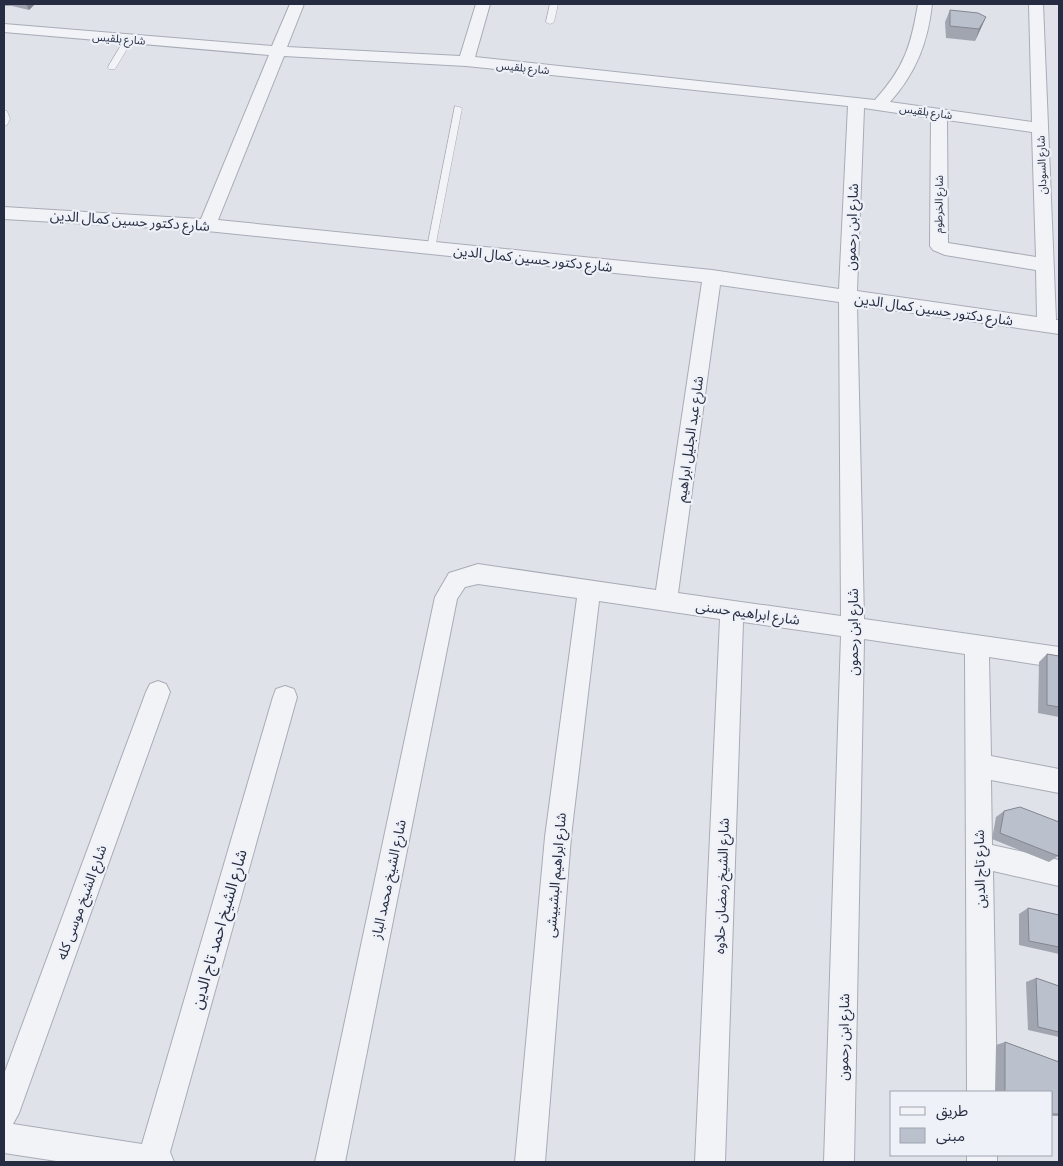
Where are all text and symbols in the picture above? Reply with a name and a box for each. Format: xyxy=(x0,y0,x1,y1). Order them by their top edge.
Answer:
street label: شارع بلقيس xyxy=(92,29,147,49)
street label: شارع بلقيس xyxy=(496,58,551,78)
street label: شارع بلقيس xyxy=(898,101,954,123)
street label: شارع السودان xyxy=(1033,135,1051,195)
street label: شارع الخرطوم xyxy=(931,174,947,233)
street label: شارع ابن رحمون xyxy=(841,183,864,271)
street label: شارع دكتور حسين كمال الدين xyxy=(49,206,210,237)
street label: شارع دكتور حسين كمال الدين xyxy=(452,241,613,278)
street label: شارع دكتور حسين كمال الدين xyxy=(853,289,1014,332)
street label: شارع عبد الجليل ابراهيم xyxy=(672,375,709,504)
street label: شارع ابن رحمون xyxy=(844,588,864,676)
street label: شارع ابراهيم حسنى xyxy=(694,596,801,631)
street label: شارع ابراهيم البشبيشى xyxy=(541,812,572,939)
street label: شارع الشيخ محمد الباز xyxy=(367,818,412,942)
street label: شارع الشيخ رمضان حلاوه xyxy=(710,818,735,955)
street label: شارع تاج الدين xyxy=(970,829,991,909)
street label: شارع الشيخ موسى كله xyxy=(52,842,112,963)
street label: شارع الشيخ احمد تاج الدين xyxy=(186,847,254,1012)
street label: شارع ابن رحمون xyxy=(834,993,855,1081)
legend xyxy=(890,1091,1053,1156)
text: طريق xyxy=(936,1101,968,1121)
text: مبنى xyxy=(936,1126,965,1145)

